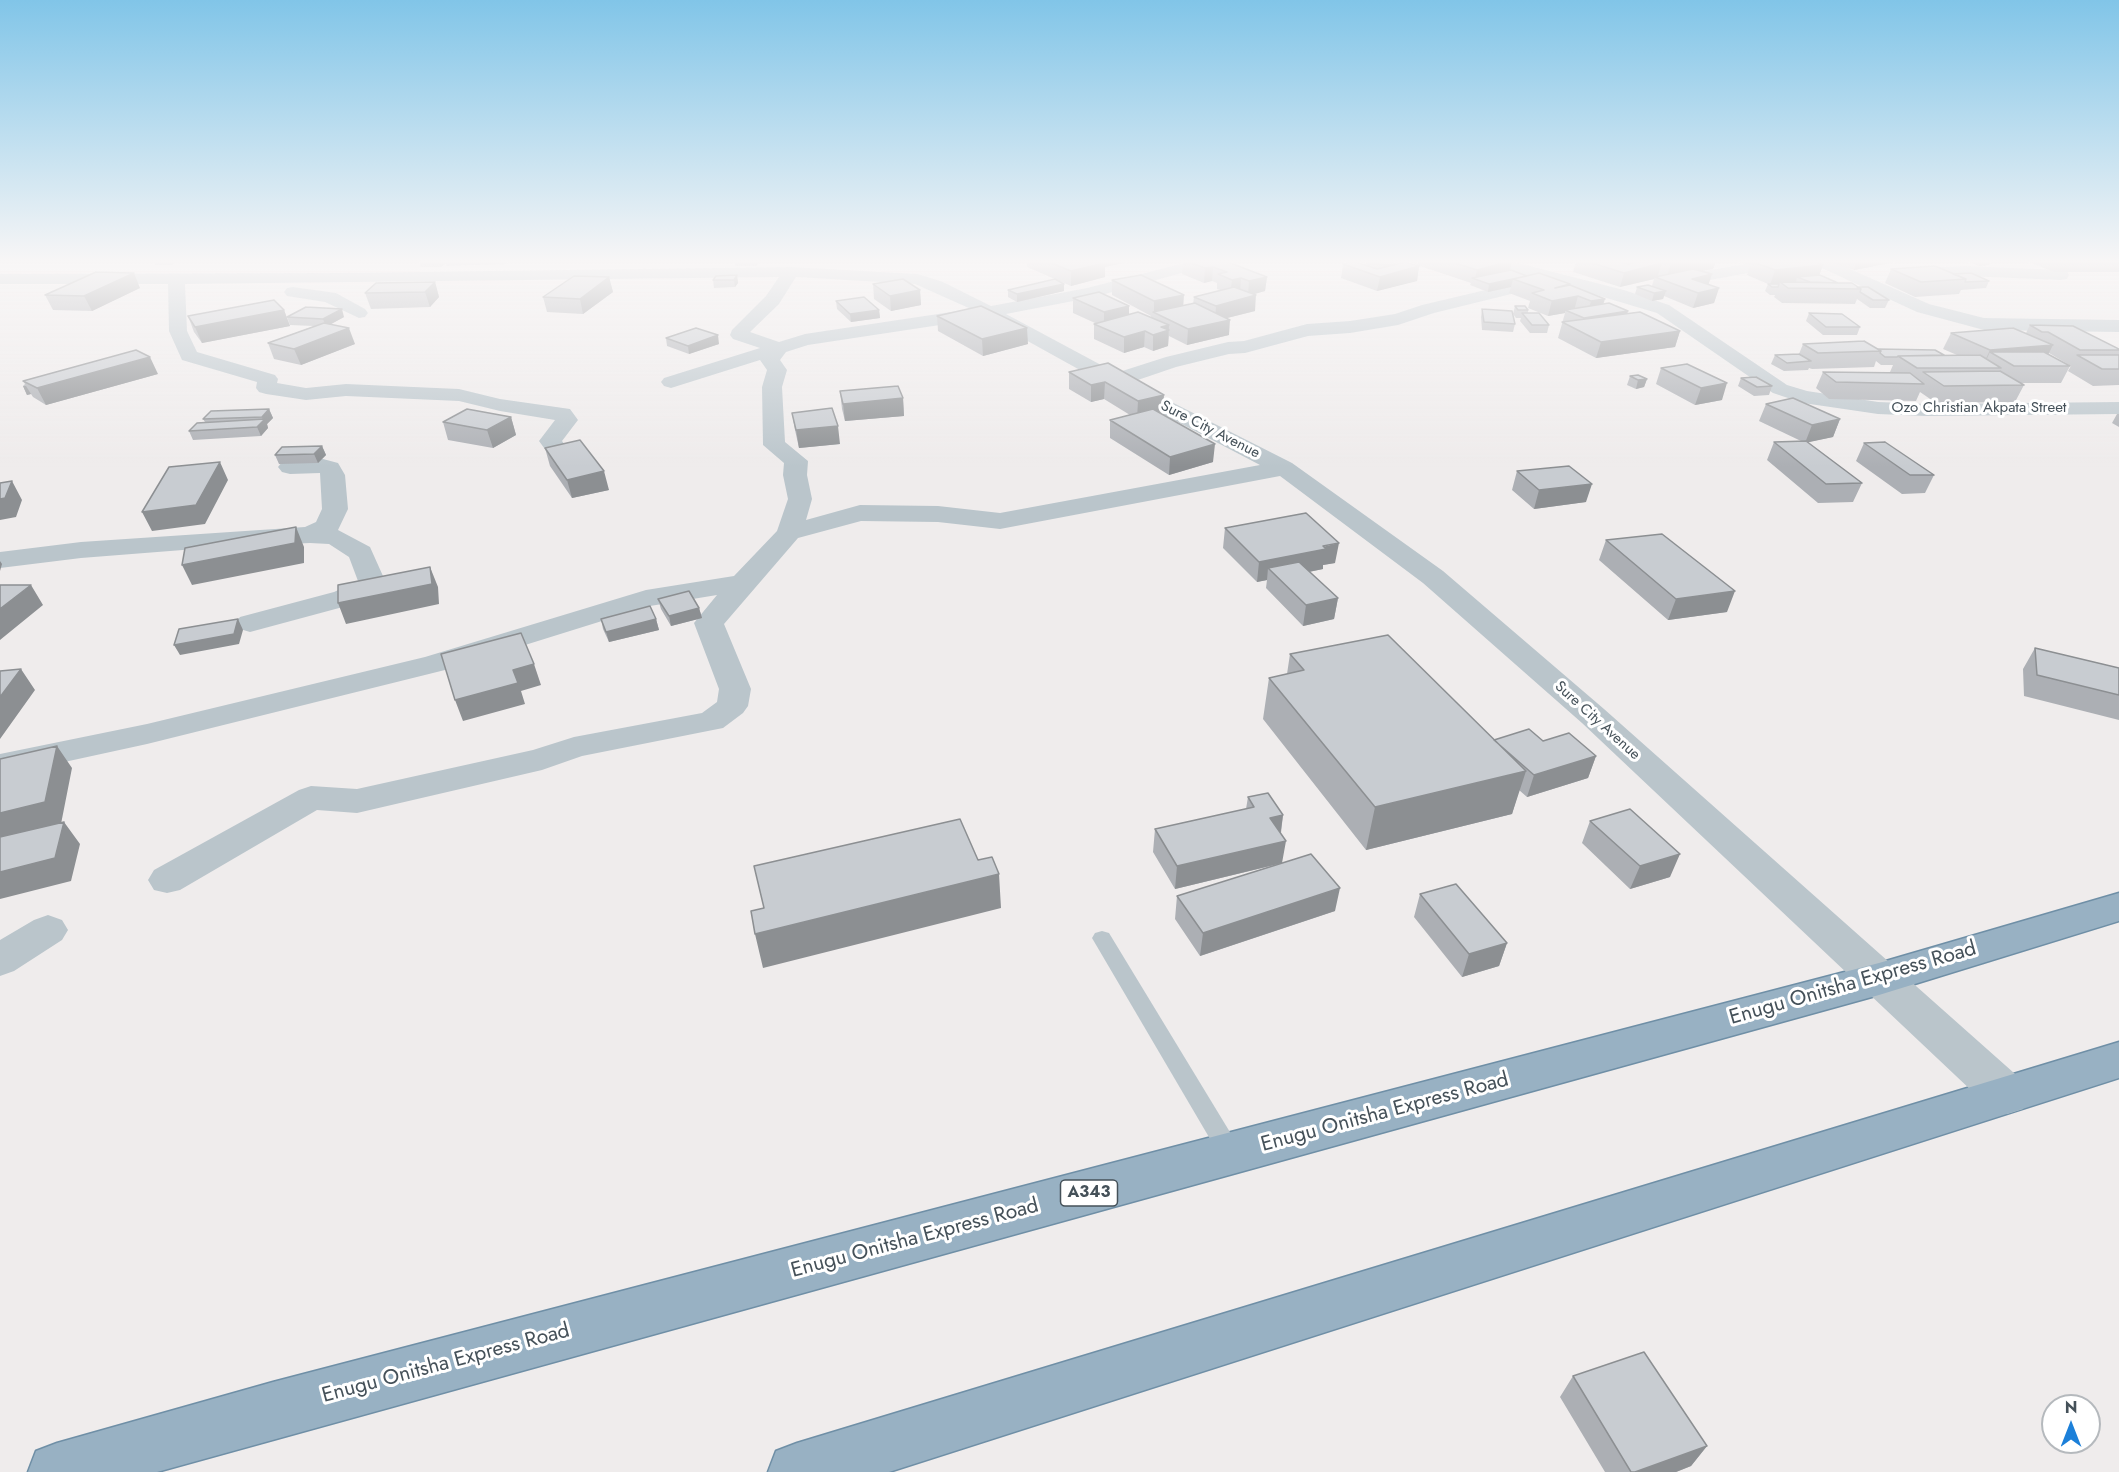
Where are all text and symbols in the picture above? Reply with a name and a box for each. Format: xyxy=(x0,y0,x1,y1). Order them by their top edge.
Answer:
street label: Sure City Avenue xyxy=(1157,397,1263,463)
street label: Ozo Christian Akpata Street xyxy=(1892,399,2066,417)
street label: Sure City Avenue xyxy=(1551,678,1643,764)
street label: Enugu Onitsha Express Road xyxy=(1727,937,1979,1031)
street label: Enugu Onitsha Express Road xyxy=(1258,1068,1512,1158)
road number: A343 xyxy=(1060,1180,1118,1206)
street label: Enugu Onitsha Express Road xyxy=(788,1194,1042,1284)
street label: Enugu Onitsha Express Road xyxy=(319,1319,573,1409)
north arrow xyxy=(2041,1394,2101,1454)
text: N xyxy=(2065,1396,2077,1419)

